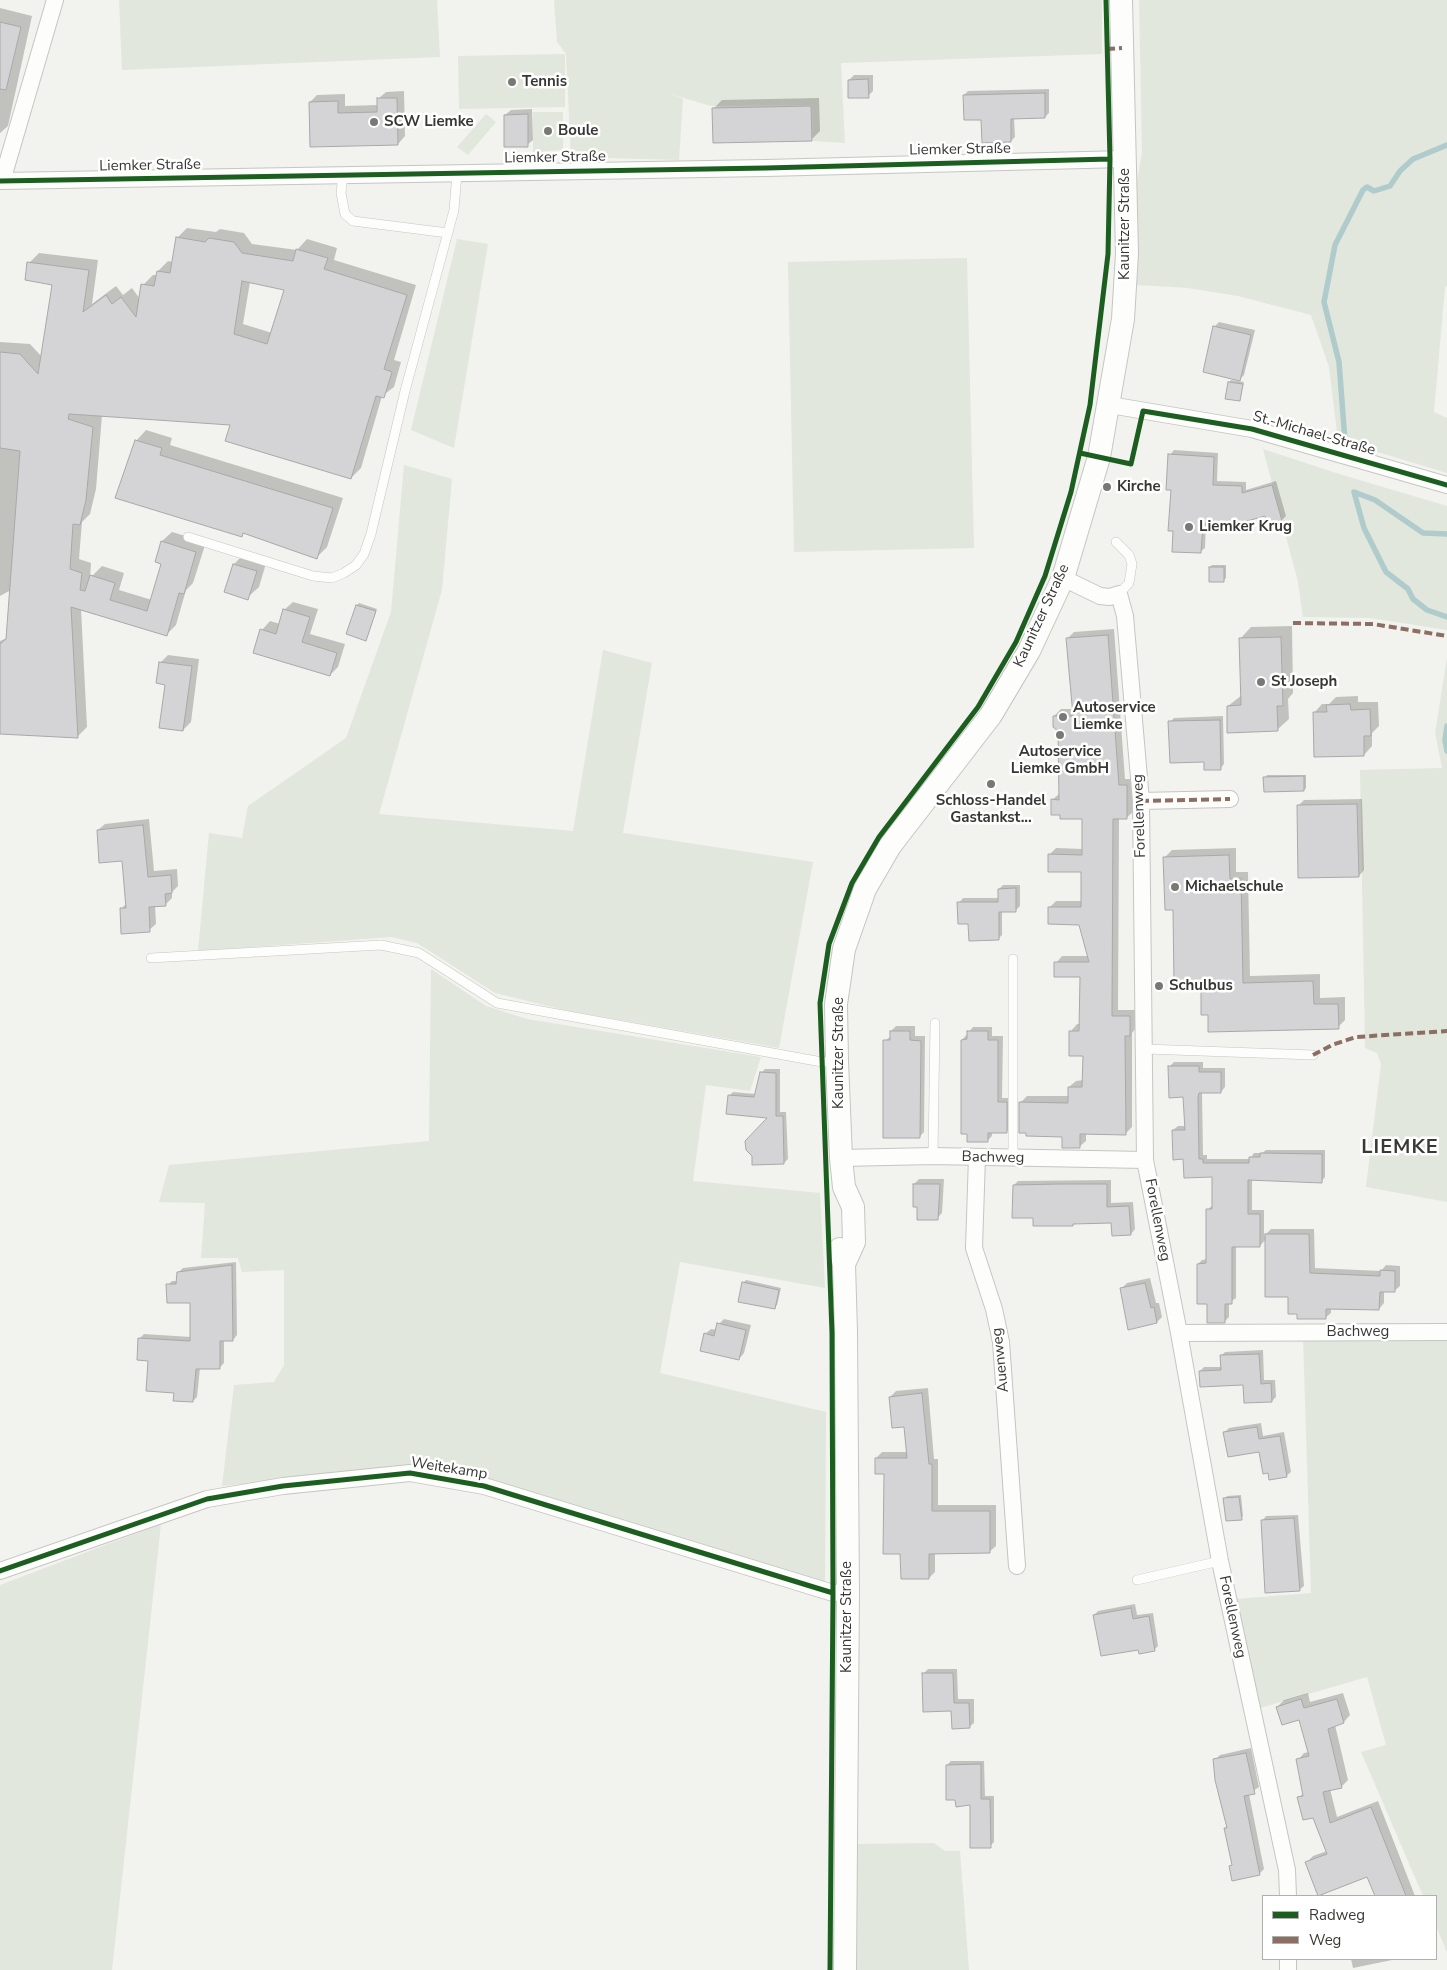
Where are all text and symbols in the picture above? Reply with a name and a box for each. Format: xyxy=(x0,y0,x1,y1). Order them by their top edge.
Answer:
place label: Tennis xyxy=(522,73,567,91)
marker: Tennis xyxy=(506,76,518,88)
place label: SCW Liemke xyxy=(384,113,474,131)
marker: SCW Liemke xyxy=(368,116,380,128)
place label: Boule xyxy=(558,122,598,140)
marker: Boule xyxy=(542,125,554,137)
street label: Liemker Straße xyxy=(909,140,1011,160)
street label: Liemker Straße xyxy=(504,148,606,168)
street label: Liemker Straße xyxy=(99,156,201,176)
street label: Kaunitzer Straße xyxy=(1116,168,1134,280)
street label: St.-Michael-Straße xyxy=(1251,408,1377,460)
place label: Kirche xyxy=(1117,478,1161,496)
marker: Kirche xyxy=(1101,481,1113,493)
place label: Liemker Krug xyxy=(1199,518,1292,536)
marker: Liemker Krug xyxy=(1183,521,1195,533)
street label: Kaunitzer Straße xyxy=(1010,561,1074,671)
place label: St Joseph xyxy=(1271,673,1337,691)
marker: St Joseph xyxy=(1255,676,1267,688)
place label: Autoservice Liemke xyxy=(1073,699,1156,734)
marker: Autoservice Liemke xyxy=(1057,711,1069,723)
marker: Autoservice Liemke GmbH xyxy=(1054,729,1066,741)
place label: Autoservice Liemke GmbH xyxy=(1011,743,1109,778)
street label: Forellenweg xyxy=(1130,774,1150,858)
marker: Schloss-Handel Gastankst... xyxy=(985,778,997,790)
place label: Schloss-Handel Gastankst... xyxy=(936,792,1046,827)
place label: Michaelschule xyxy=(1185,878,1283,896)
marker: Michaelschule xyxy=(1169,881,1181,893)
place label: Schulbus xyxy=(1169,977,1233,995)
marker: Schulbus xyxy=(1153,980,1165,992)
street label: Kaunitzer Straße xyxy=(830,997,848,1109)
district label: LIEMKE xyxy=(1361,1136,1439,1160)
street label: Bachweg xyxy=(961,1148,1025,1168)
street label: Forellenweg xyxy=(1140,1177,1174,1263)
street label: Bachweg xyxy=(1327,1323,1389,1341)
street label: Auenweg xyxy=(989,1327,1013,1393)
street label: Weitekamp xyxy=(409,1454,489,1484)
street label: Kaunitzer Straße xyxy=(838,1561,856,1673)
street label: Forellenweg xyxy=(1214,1574,1250,1660)
legend xyxy=(1262,1895,1437,1960)
text: Radweg xyxy=(1309,1905,1365,1925)
text: Weg xyxy=(1309,1930,1341,1950)

